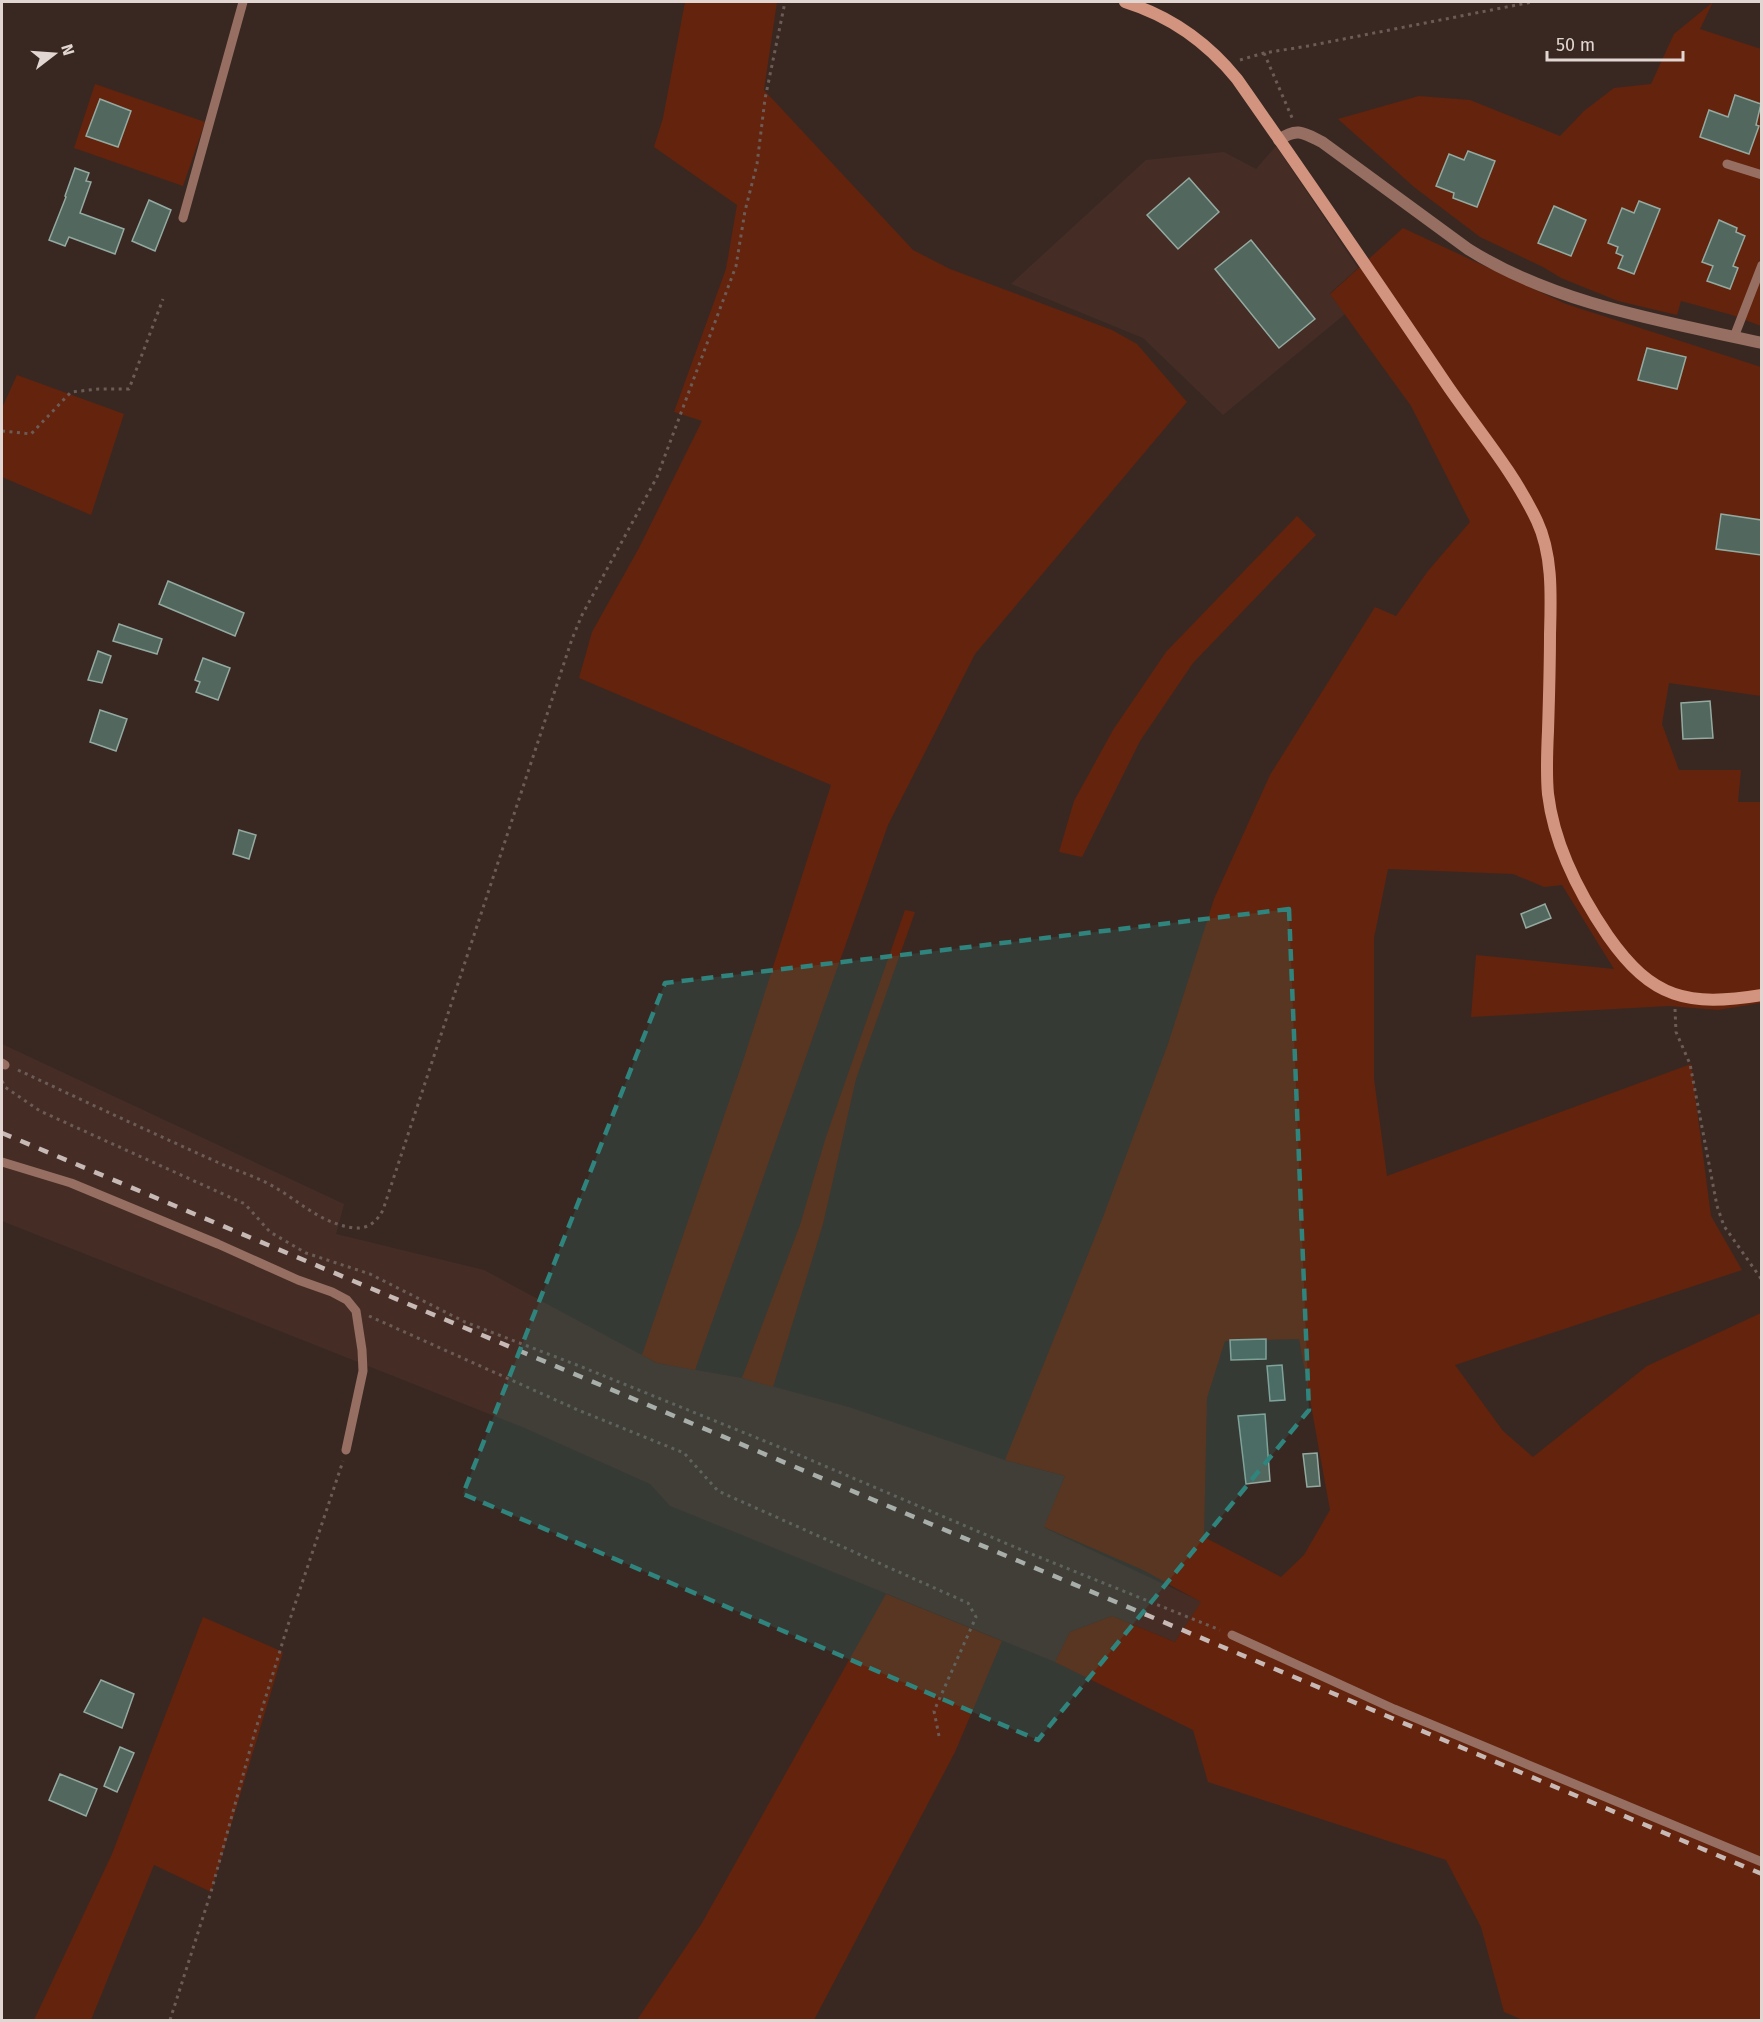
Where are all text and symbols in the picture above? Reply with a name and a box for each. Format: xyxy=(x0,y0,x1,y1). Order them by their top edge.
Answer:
north arrow xyxy=(24,24,84,84)
scale bar xyxy=(1547,24,1684,62)
text: 50 m xyxy=(1556,34,1595,56)
text: N xyxy=(57,42,79,58)

